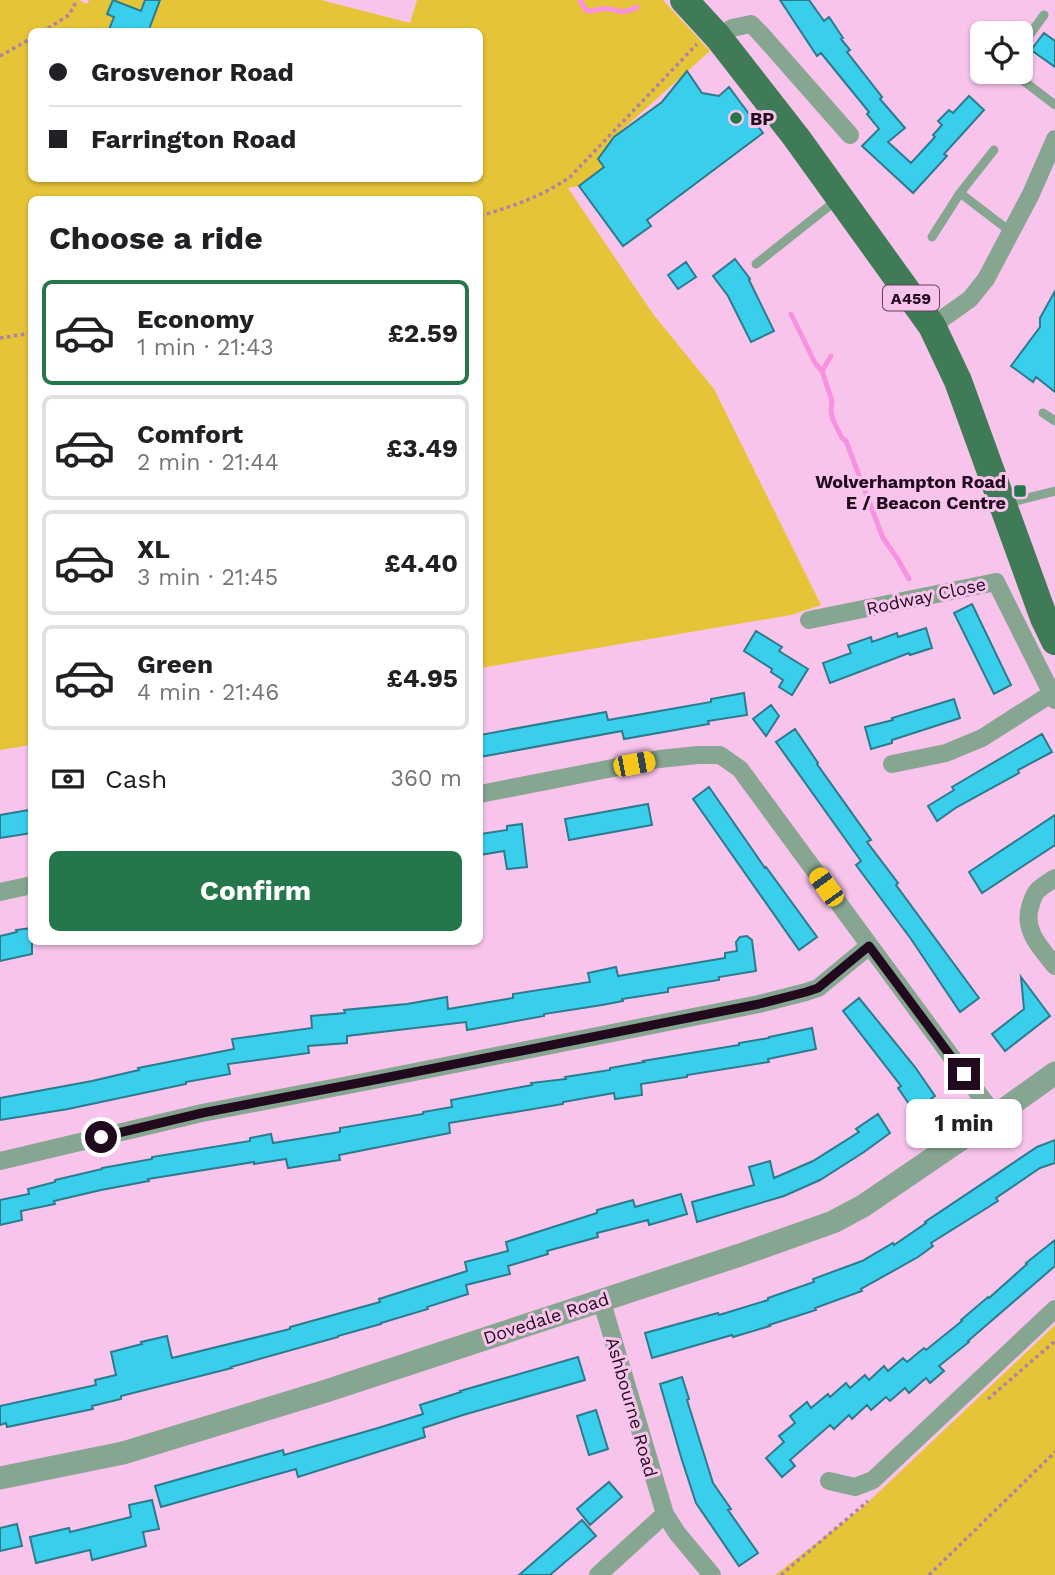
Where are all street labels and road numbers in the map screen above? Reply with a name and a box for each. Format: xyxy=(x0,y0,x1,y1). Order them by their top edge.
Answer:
road number: A459 xyxy=(883,286,939,310)
street label: Rodway Close xyxy=(864,573,988,619)
street label: Dovedale Road xyxy=(480,1288,612,1348)
street label: Ashbourne Road xyxy=(602,1335,662,1479)

